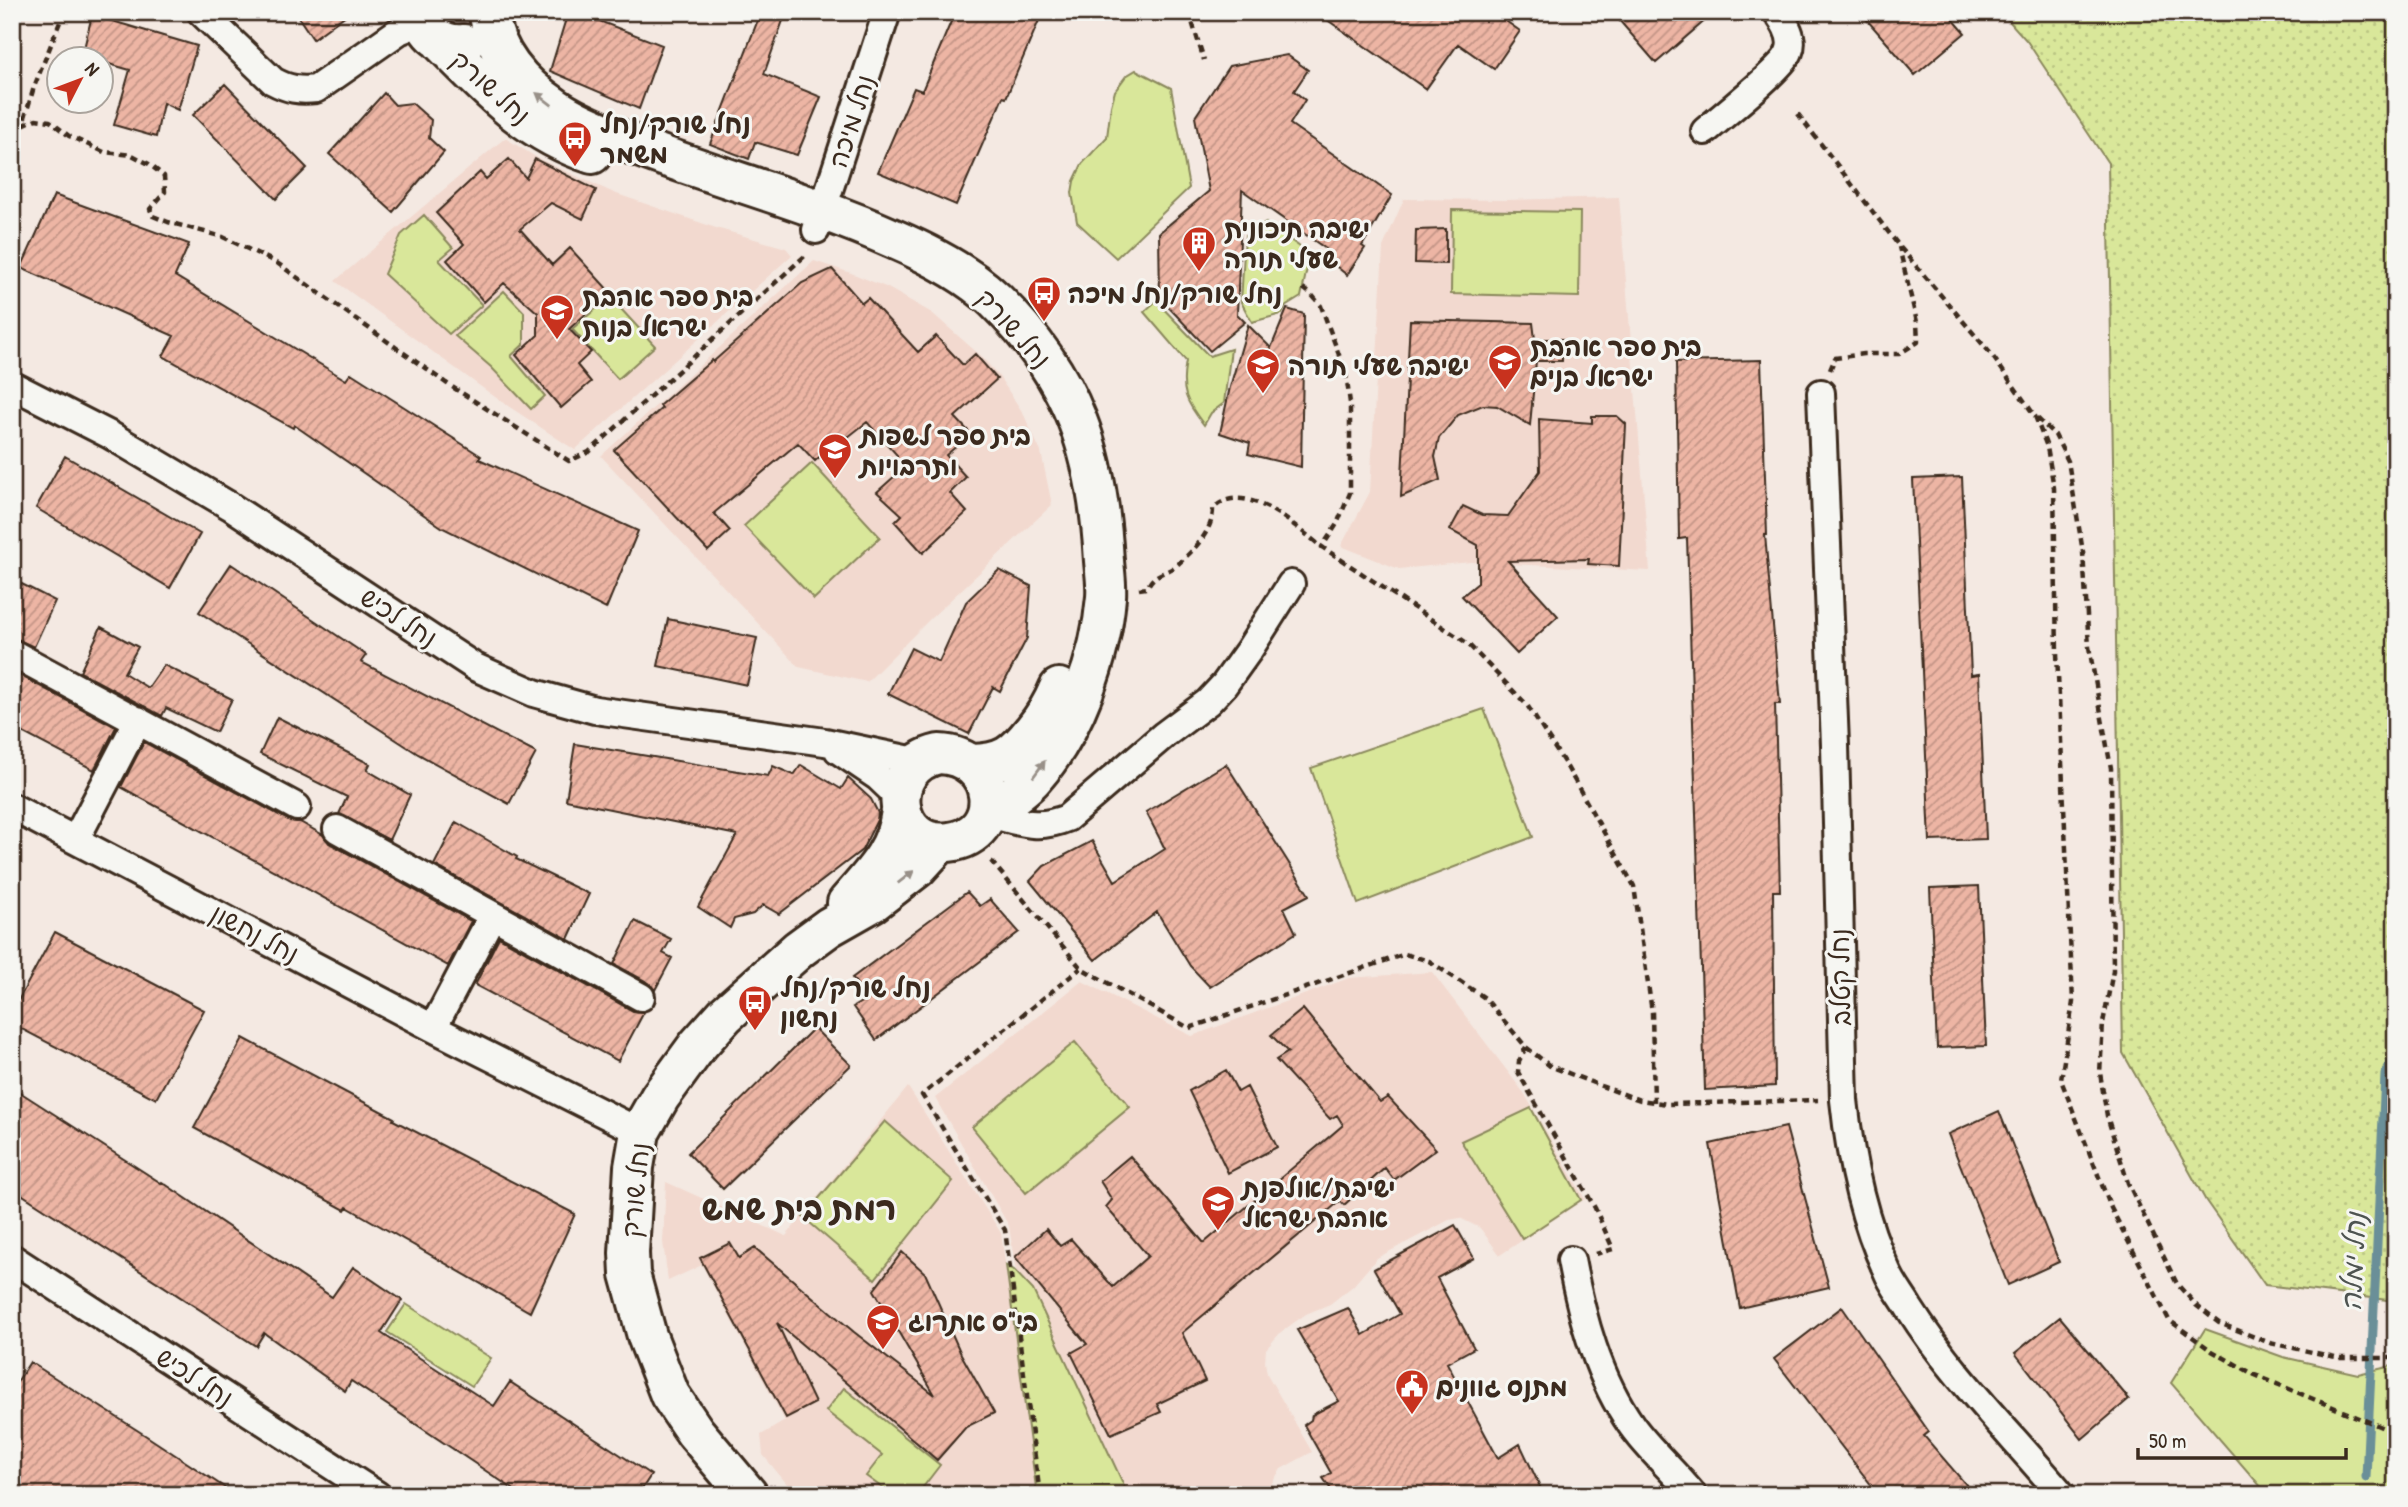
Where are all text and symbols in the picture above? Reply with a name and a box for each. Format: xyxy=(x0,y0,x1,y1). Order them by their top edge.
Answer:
street label: נחל שורק xyxy=(444,42,538,132)
north arrow xyxy=(46,46,116,116)
text: N xyxy=(80,56,106,81)
street label: נחל מיכה xyxy=(819,70,883,172)
one-way arrow xyxy=(535,92,553,107)
place label: נחל שורק/נחל משמר xyxy=(600,106,751,171)
bus stop icon: נחל שורק/נחל משמר xyxy=(556,119,594,168)
place label: ישיבה תיכונית שעלי תורה xyxy=(1224,211,1370,276)
building icon: ישיבה תיכונית שעלי תורה xyxy=(1180,224,1218,273)
bus stop icon: נחל שורק/נחל מיכה xyxy=(1025,274,1063,323)
place label: נחל שורק/נחל מיכה xyxy=(1068,276,1282,311)
place label: בית ספר אהבת ישראל בנות xyxy=(582,279,754,344)
street label: נחל שורק xyxy=(969,281,1059,375)
school or university icon: בית ספר אהבת ישראל בנות xyxy=(538,292,576,341)
place label: בית ספר אהבת ישראל בנים xyxy=(1530,329,1702,394)
school or university icon: בית ספר אהבת ישראל בנים xyxy=(1486,342,1524,391)
school or university icon: ישיבה שעלי תורה xyxy=(1244,346,1282,395)
place label: ישיבה שעלי תורה xyxy=(1288,348,1469,383)
place label: בית ספר לשפות ותרבויות xyxy=(858,418,1031,483)
school or university icon: בית ספר לשפות ותרבויות xyxy=(816,431,854,480)
street label: נחל לכיש xyxy=(354,579,444,655)
one-way arrow xyxy=(1032,760,1046,778)
one-way arrow xyxy=(897,869,915,884)
street label: נחל נחשון xyxy=(205,895,305,971)
street label: נחל קטלב xyxy=(1822,928,1858,1026)
place label: נחל שורק/נחל נחשון xyxy=(780,970,931,1035)
bus stop icon: נחל שורק/נחל נחשון xyxy=(736,983,774,1032)
street label: נחל שורק xyxy=(613,1141,657,1239)
place label: ישיבת/אולפנת אהבת ישראל xyxy=(1240,1170,1395,1235)
school or university icon: ישיבת/אולפנת אהבת ישראל xyxy=(1199,1183,1237,1232)
district label: רמת בית שמש xyxy=(702,1186,896,1230)
water label: נחל ימלה xyxy=(2331,1210,2375,1312)
school or university icon: בי"ס אתרוג xyxy=(864,1302,902,1351)
place label: בי"ס אתרוג xyxy=(908,1304,1038,1339)
street label: נחל לכיש xyxy=(150,1339,240,1415)
public building icon: מתנס גוונים xyxy=(1393,1367,1431,1416)
place label: מתנס גוונים xyxy=(1436,1369,1567,1404)
scale bar xyxy=(2138,1416,2347,1460)
text: 50 m xyxy=(2149,1426,2186,1455)

